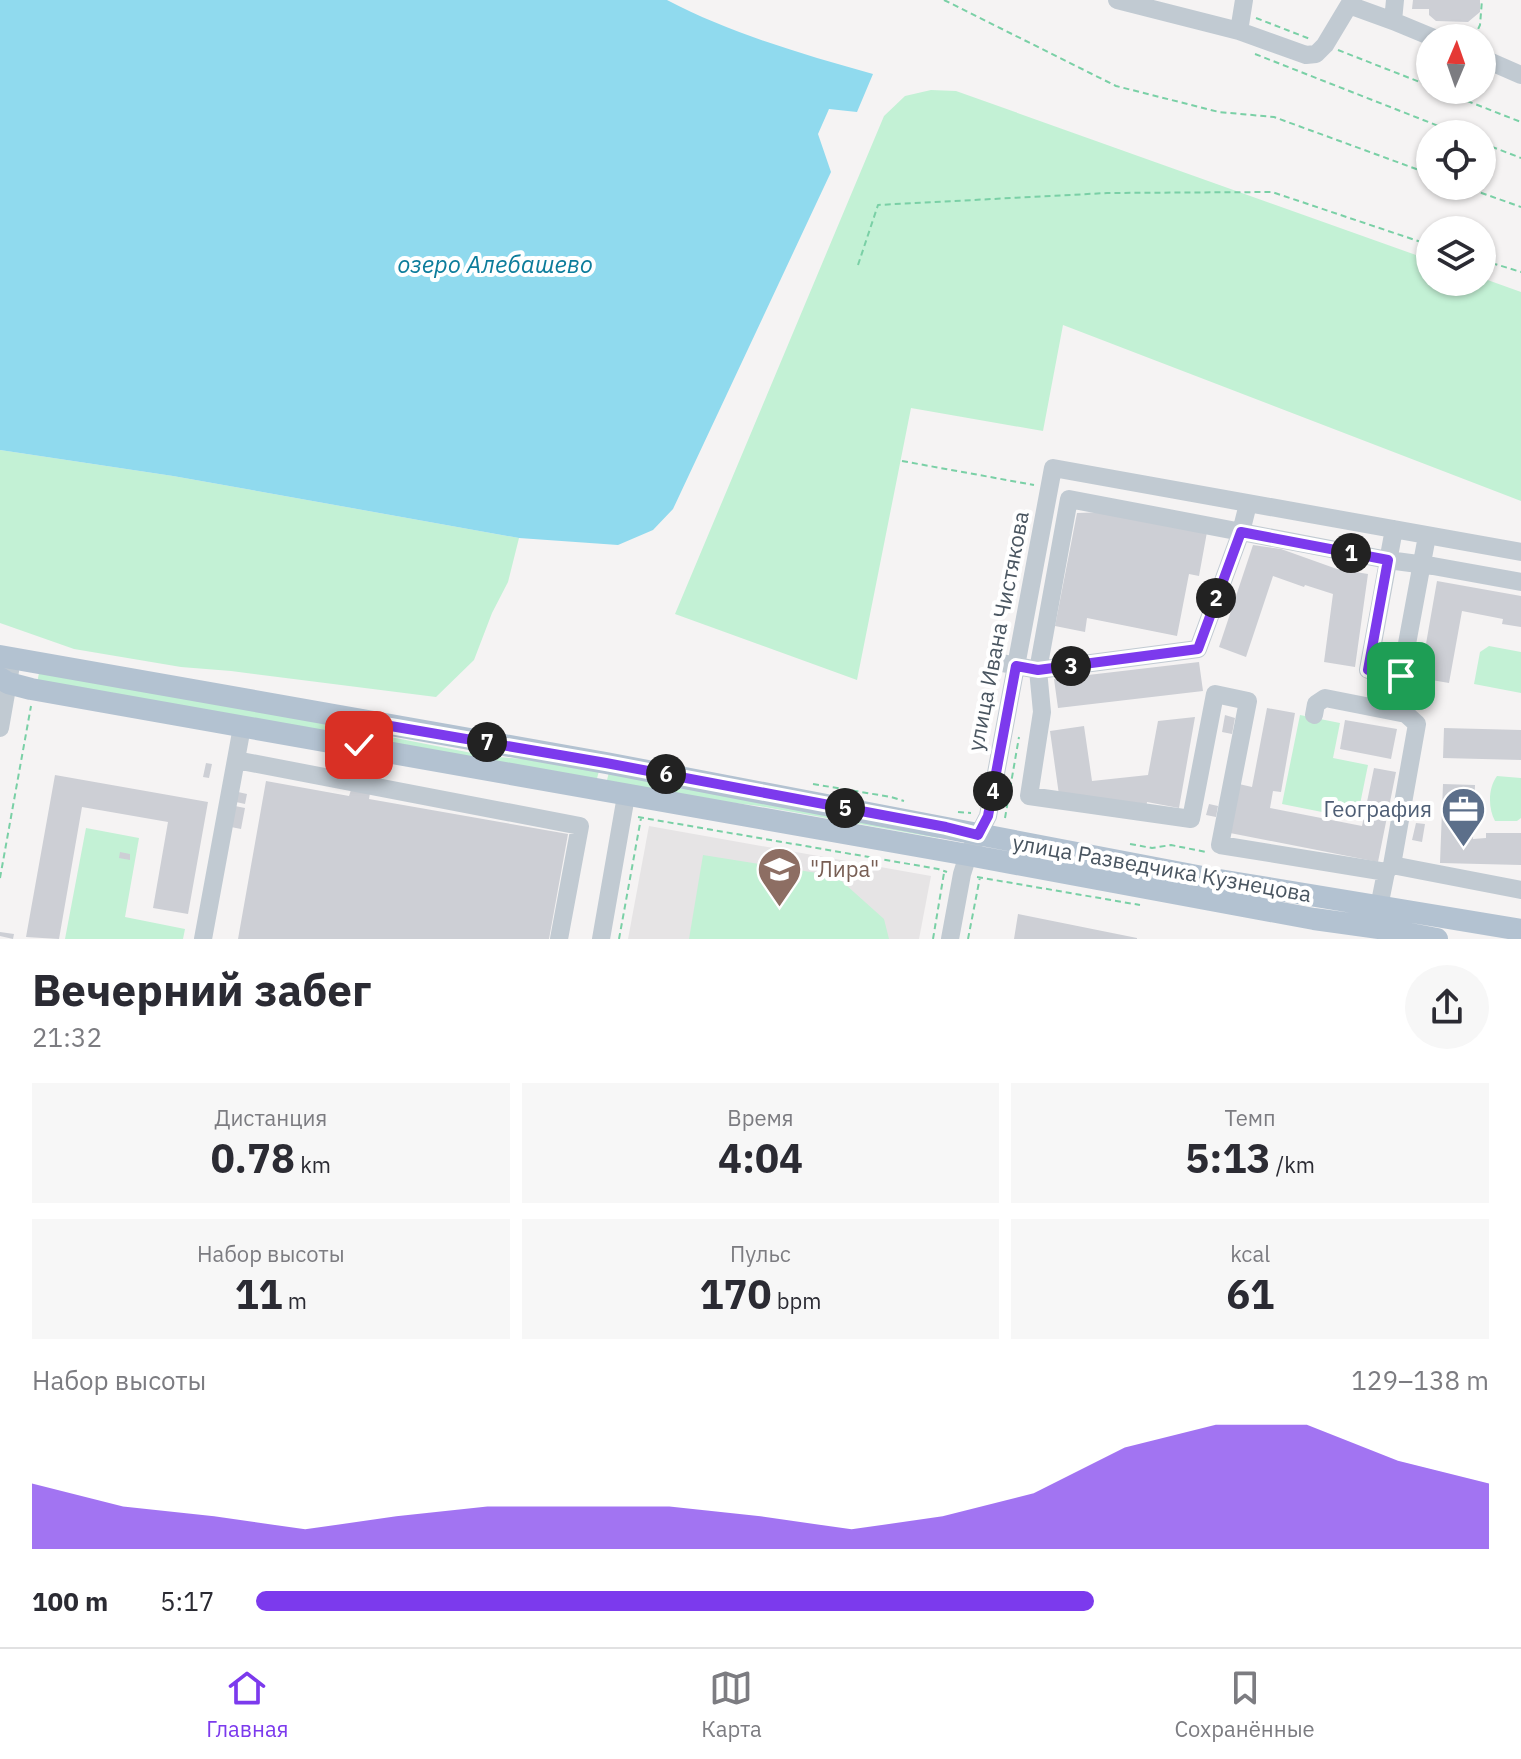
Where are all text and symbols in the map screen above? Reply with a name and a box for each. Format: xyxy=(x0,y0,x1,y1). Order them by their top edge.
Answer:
north arrow xyxy=(1416,24,1496,104)
map controls xyxy=(1416,24,1496,296)
button: locate xyxy=(1416,120,1496,200)
button: layers xyxy=(1416,216,1496,296)
water label: озеро Алебашево xyxy=(397,248,593,280)
street label: улица Ивана Чистякова xyxy=(960,508,1035,753)
pin: 1 xyxy=(1331,533,1371,573)
text: 1 xyxy=(1344,538,1358,567)
pin: 2 xyxy=(1196,578,1236,618)
text: 2 xyxy=(1209,583,1223,612)
pin xyxy=(1367,642,1435,710)
pin: 3 xyxy=(1051,646,1091,686)
text: 3 xyxy=(1064,651,1078,680)
icon: arrive xyxy=(1379,654,1423,698)
pin xyxy=(325,711,393,779)
pin: 7 xyxy=(467,722,507,762)
icon: check xyxy=(337,723,381,767)
text: 7 xyxy=(480,727,494,756)
pin: 6 xyxy=(646,754,686,794)
text: 6 xyxy=(659,759,673,788)
pin: 4 xyxy=(973,771,1013,811)
text: 4 xyxy=(986,776,1000,805)
office icon: География xyxy=(1439,785,1487,848)
pin: 5 xyxy=(825,788,865,828)
text: 5 xyxy=(838,793,852,822)
place label: География xyxy=(1324,794,1432,823)
street label: улица Разведчика Кузнецова xyxy=(1010,827,1314,908)
school or university icon: "Лира" xyxy=(755,845,803,908)
place label: "Лира" xyxy=(810,854,879,883)
text: Вечерний забег xyxy=(32,961,372,1018)
button: share xyxy=(1405,965,1489,1049)
text: 21:32 xyxy=(32,1020,102,1054)
text: Дистанция xyxy=(214,1103,327,1132)
text: Время xyxy=(727,1103,794,1132)
text: Темп xyxy=(1225,1103,1276,1132)
text: 0.78 xyxy=(211,1132,295,1184)
text: 4:04 xyxy=(718,1132,803,1184)
text: 5:13 xyxy=(1185,1132,1271,1184)
text: km xyxy=(295,1150,331,1179)
text: /km xyxy=(1271,1150,1315,1179)
text: Набор высоты xyxy=(197,1239,345,1268)
text: Пульс xyxy=(730,1239,791,1268)
text: kcal xyxy=(1230,1239,1270,1268)
text: 11 xyxy=(235,1268,283,1320)
text: 170 xyxy=(700,1268,772,1320)
text: 61 xyxy=(1226,1268,1274,1320)
text: m xyxy=(283,1286,307,1315)
text: bpm xyxy=(772,1286,821,1315)
text: Набор высоты xyxy=(32,1363,206,1397)
text: 129–138 m xyxy=(1351,1363,1489,1397)
text: 100 m xyxy=(32,1584,108,1618)
text: 5:17 xyxy=(160,1584,214,1618)
tab: Главная xyxy=(206,1666,289,1743)
tab: Карта xyxy=(701,1666,762,1743)
tab: Сохранённые xyxy=(1174,1666,1315,1743)

